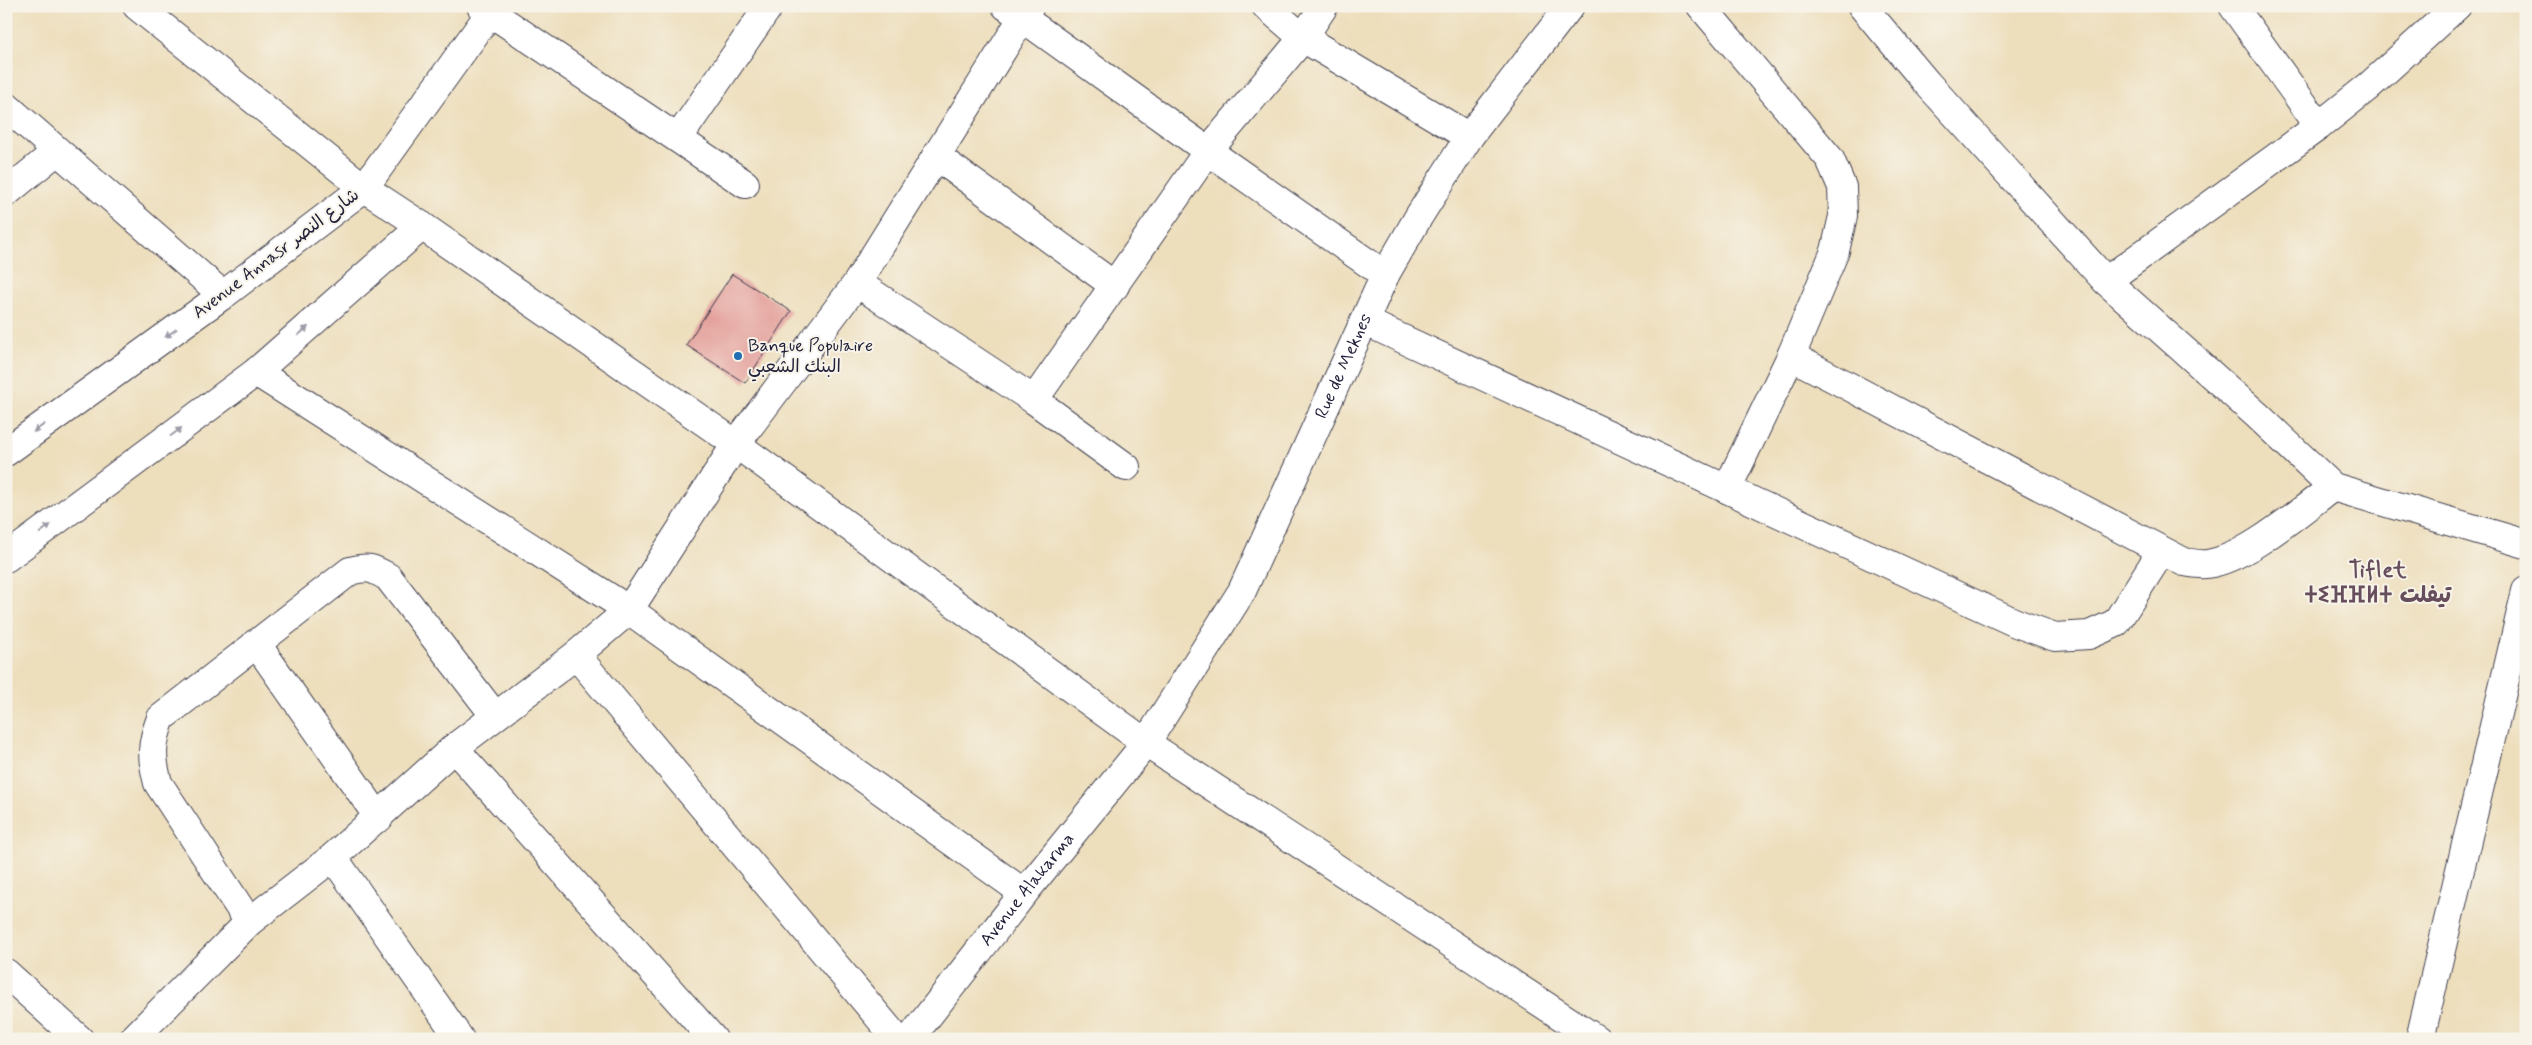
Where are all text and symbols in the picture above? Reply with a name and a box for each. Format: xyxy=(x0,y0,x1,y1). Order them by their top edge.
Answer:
street label: Avenue Annasr شارع النصر xyxy=(188,183,364,325)
street label: Rue de Meknes xyxy=(1309,310,1378,423)
one-way arrow xyxy=(297,326,309,337)
one-way arrow xyxy=(164,328,178,338)
place label: Banque Populaire البنك الشعبي xyxy=(748,334,873,382)
marker: Banque Populaire البنك الشعبي xyxy=(732,350,744,362)
one-way arrow xyxy=(32,423,46,433)
one-way arrow xyxy=(169,427,183,437)
one-way arrow xyxy=(38,523,51,534)
district label: Tiflet ⵜⵉⴼⴼⵍⵜ تيفلت xyxy=(2305,557,2452,610)
street label: Avenue Alakarma xyxy=(975,828,1080,951)

